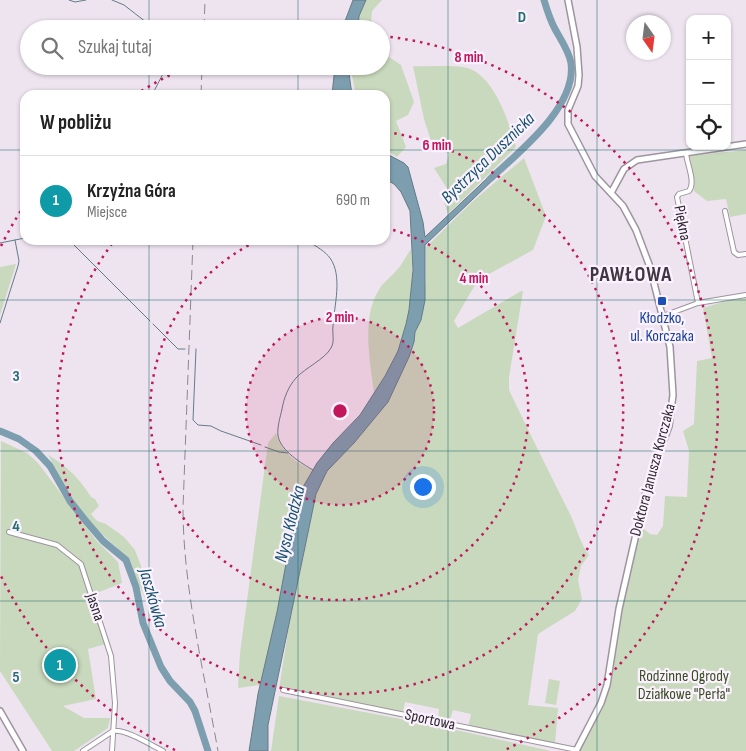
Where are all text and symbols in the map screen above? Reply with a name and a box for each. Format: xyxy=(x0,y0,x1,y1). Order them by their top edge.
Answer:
text: D xyxy=(518,8,526,27)
north arrow xyxy=(626,15,671,60)
map controls xyxy=(686,15,731,150)
button: + xyxy=(686,15,731,60)
search box xyxy=(20,20,390,75)
icon: search xyxy=(38,34,66,62)
text: Szukaj tutaj xyxy=(78,36,152,59)
text: 8 min xyxy=(454,48,484,67)
button: − xyxy=(686,60,731,105)
button: locate xyxy=(686,105,731,150)
water label: Bystrzyca Dusznicka xyxy=(437,108,540,208)
text: W pobliżu xyxy=(40,110,111,135)
text: 6 min xyxy=(422,136,452,155)
text: Krzyżna Góra xyxy=(87,180,176,203)
text: 1 xyxy=(53,191,59,210)
text: 690 m xyxy=(336,191,370,210)
text: Miejsce xyxy=(87,203,127,222)
street label: Piękna xyxy=(669,204,695,242)
district label: PAWŁOWA xyxy=(590,262,672,287)
text: 4 min xyxy=(460,269,488,288)
marker: Kłodzko, ul. Korczaka xyxy=(656,295,668,307)
text: 2 min xyxy=(326,308,354,327)
place label: Kłodzko, ul. Korczaka xyxy=(630,309,694,346)
text: 3 xyxy=(12,367,20,386)
centre of rings xyxy=(331,402,349,420)
street label: Doktora Janusza Korczaka xyxy=(626,402,680,538)
your location xyxy=(410,474,436,500)
water label: Nysa Kłodzka xyxy=(270,483,310,565)
text: 4 xyxy=(12,517,20,536)
water label: Jaszkówka xyxy=(134,565,172,631)
street label: Jasna xyxy=(81,590,109,623)
pin: 1 xyxy=(44,646,76,684)
park label: Rodzinne Ogrody Działkowe "Perła" xyxy=(638,667,730,704)
text: 5 xyxy=(12,668,20,687)
street label: Sportowa xyxy=(403,705,457,735)

